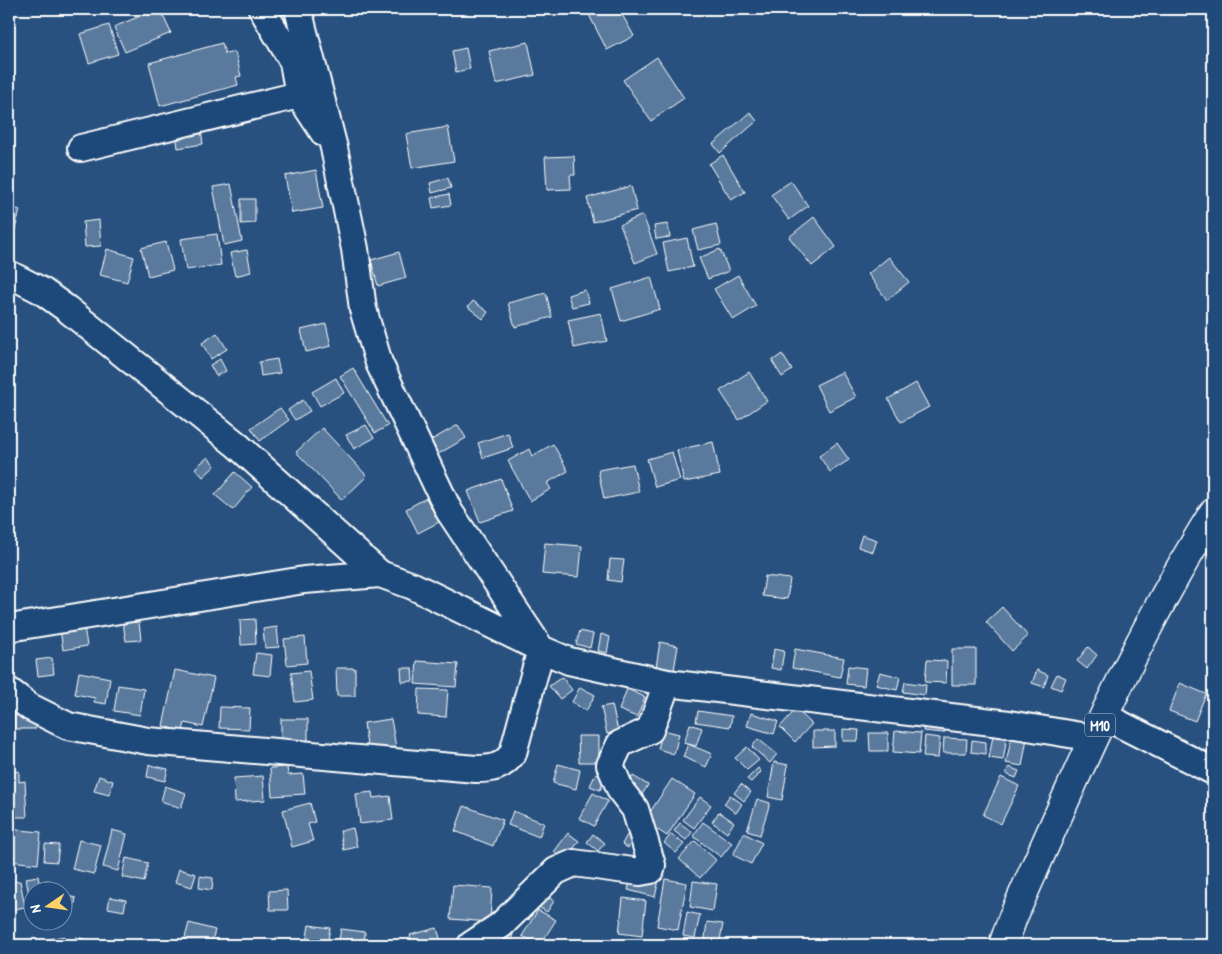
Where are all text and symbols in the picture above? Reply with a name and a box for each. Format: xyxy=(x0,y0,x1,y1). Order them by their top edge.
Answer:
road number: M10 xyxy=(1085,714,1115,736)
north arrow xyxy=(22,882,72,932)
text: N xyxy=(25,903,45,915)

